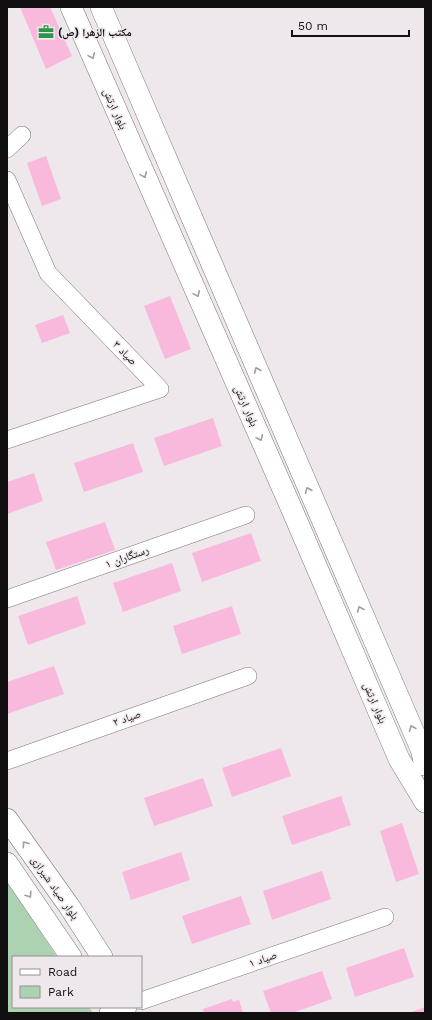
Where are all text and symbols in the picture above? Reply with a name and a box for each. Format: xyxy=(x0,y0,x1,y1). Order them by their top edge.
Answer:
scale bar xyxy=(292,12,409,38)
text: 50 m xyxy=(298,19,328,33)
office icon: مکتب الزهرا (ص) xyxy=(37,23,55,41)
place label: مکتب الزهرا (ص) xyxy=(58,26,132,40)
one-way arrow xyxy=(87,51,95,59)
street label: بلوار ارتش xyxy=(100,87,130,131)
one-way arrow xyxy=(139,170,147,178)
one-way arrow xyxy=(192,290,200,297)
street label: صیاد ۳ xyxy=(110,338,140,368)
one-way arrow xyxy=(254,367,262,374)
street label: بلوار ارتش xyxy=(231,384,261,428)
one-way arrow xyxy=(255,434,263,442)
one-way arrow xyxy=(305,486,313,493)
street label: رستگاران ۱ xyxy=(103,543,151,571)
one-way arrow xyxy=(357,605,365,613)
street label: بلوار ارتش xyxy=(361,681,389,725)
street label: صیاد ۲ xyxy=(111,707,143,729)
one-way arrow xyxy=(408,725,416,732)
one-way arrow xyxy=(22,841,30,848)
street label: بلوار صیاد شیرازی xyxy=(28,854,82,922)
one-way arrow xyxy=(24,891,32,898)
street label: صیاد ۱ xyxy=(247,948,279,970)
legend xyxy=(12,956,142,1008)
text: Road xyxy=(48,965,77,979)
text: Park xyxy=(48,985,74,999)

